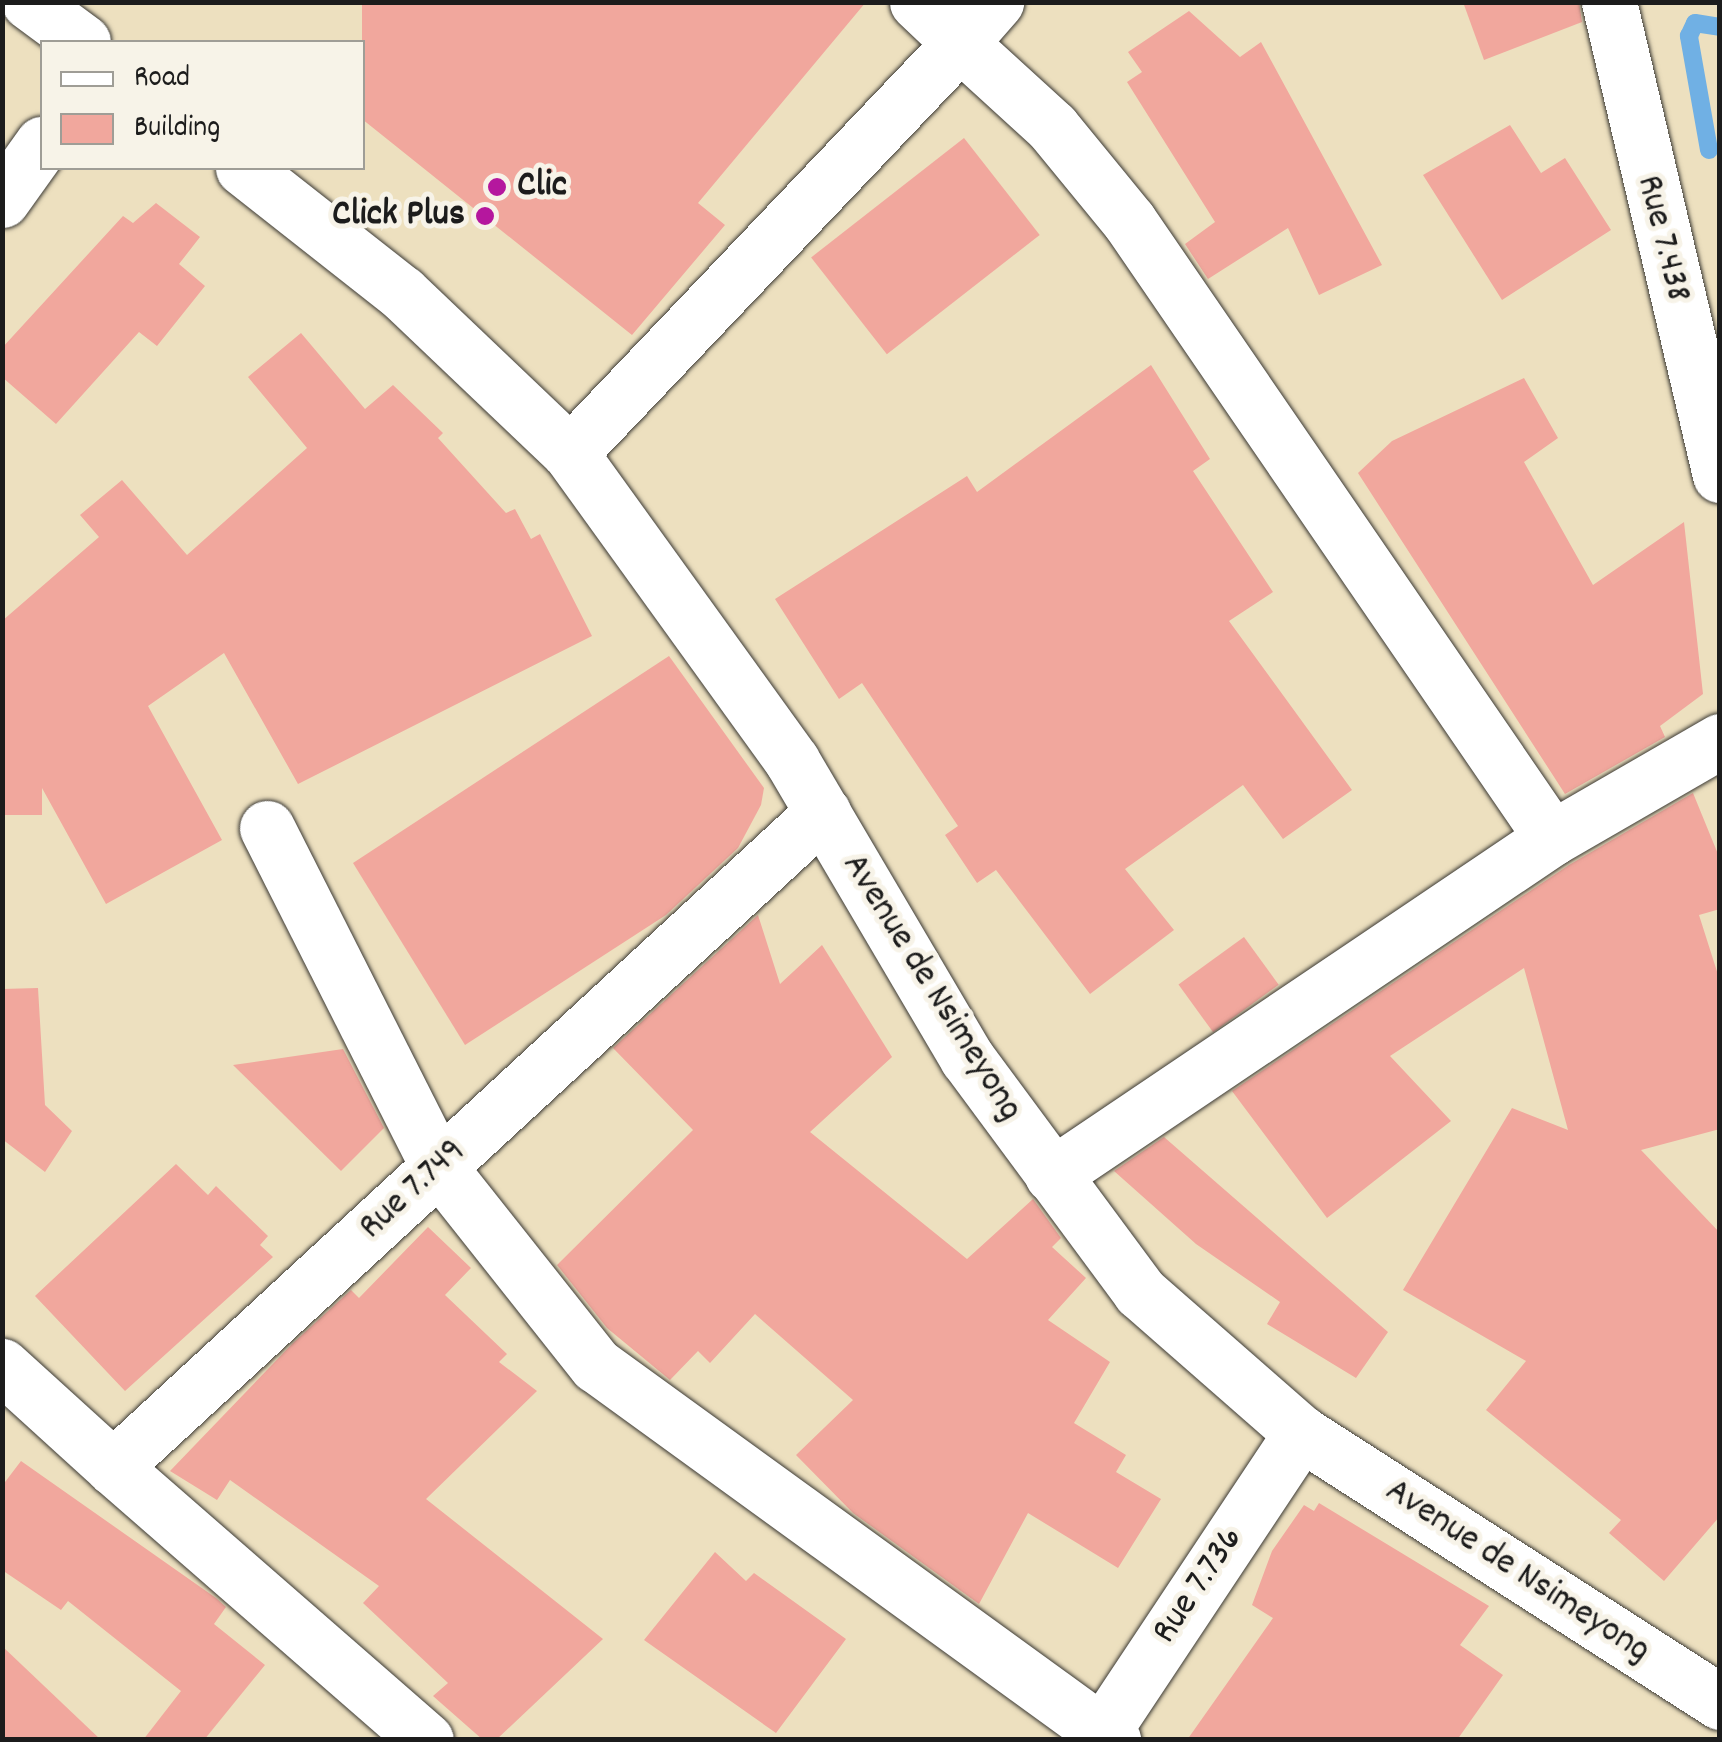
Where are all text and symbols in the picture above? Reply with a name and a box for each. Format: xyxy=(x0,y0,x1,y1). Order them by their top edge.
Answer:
legend xyxy=(40,40,365,170)
text: Road xyxy=(134,58,190,101)
text: Building xyxy=(134,108,220,151)
place label: Clic xyxy=(517,164,567,210)
street label: Rue 7.438 xyxy=(1624,171,1700,307)
marker: Clic xyxy=(486,176,508,198)
place label: Click Plus xyxy=(332,193,465,239)
marker: Click Plus xyxy=(474,205,496,227)
street label: Avenue de Nsimeyong xyxy=(830,846,1032,1130)
street label: Rue 7.749 xyxy=(350,1129,476,1251)
street label: Avenue de Nsimeyong xyxy=(1376,1469,1658,1675)
street label: Rue 7.736 xyxy=(1143,1519,1255,1653)

